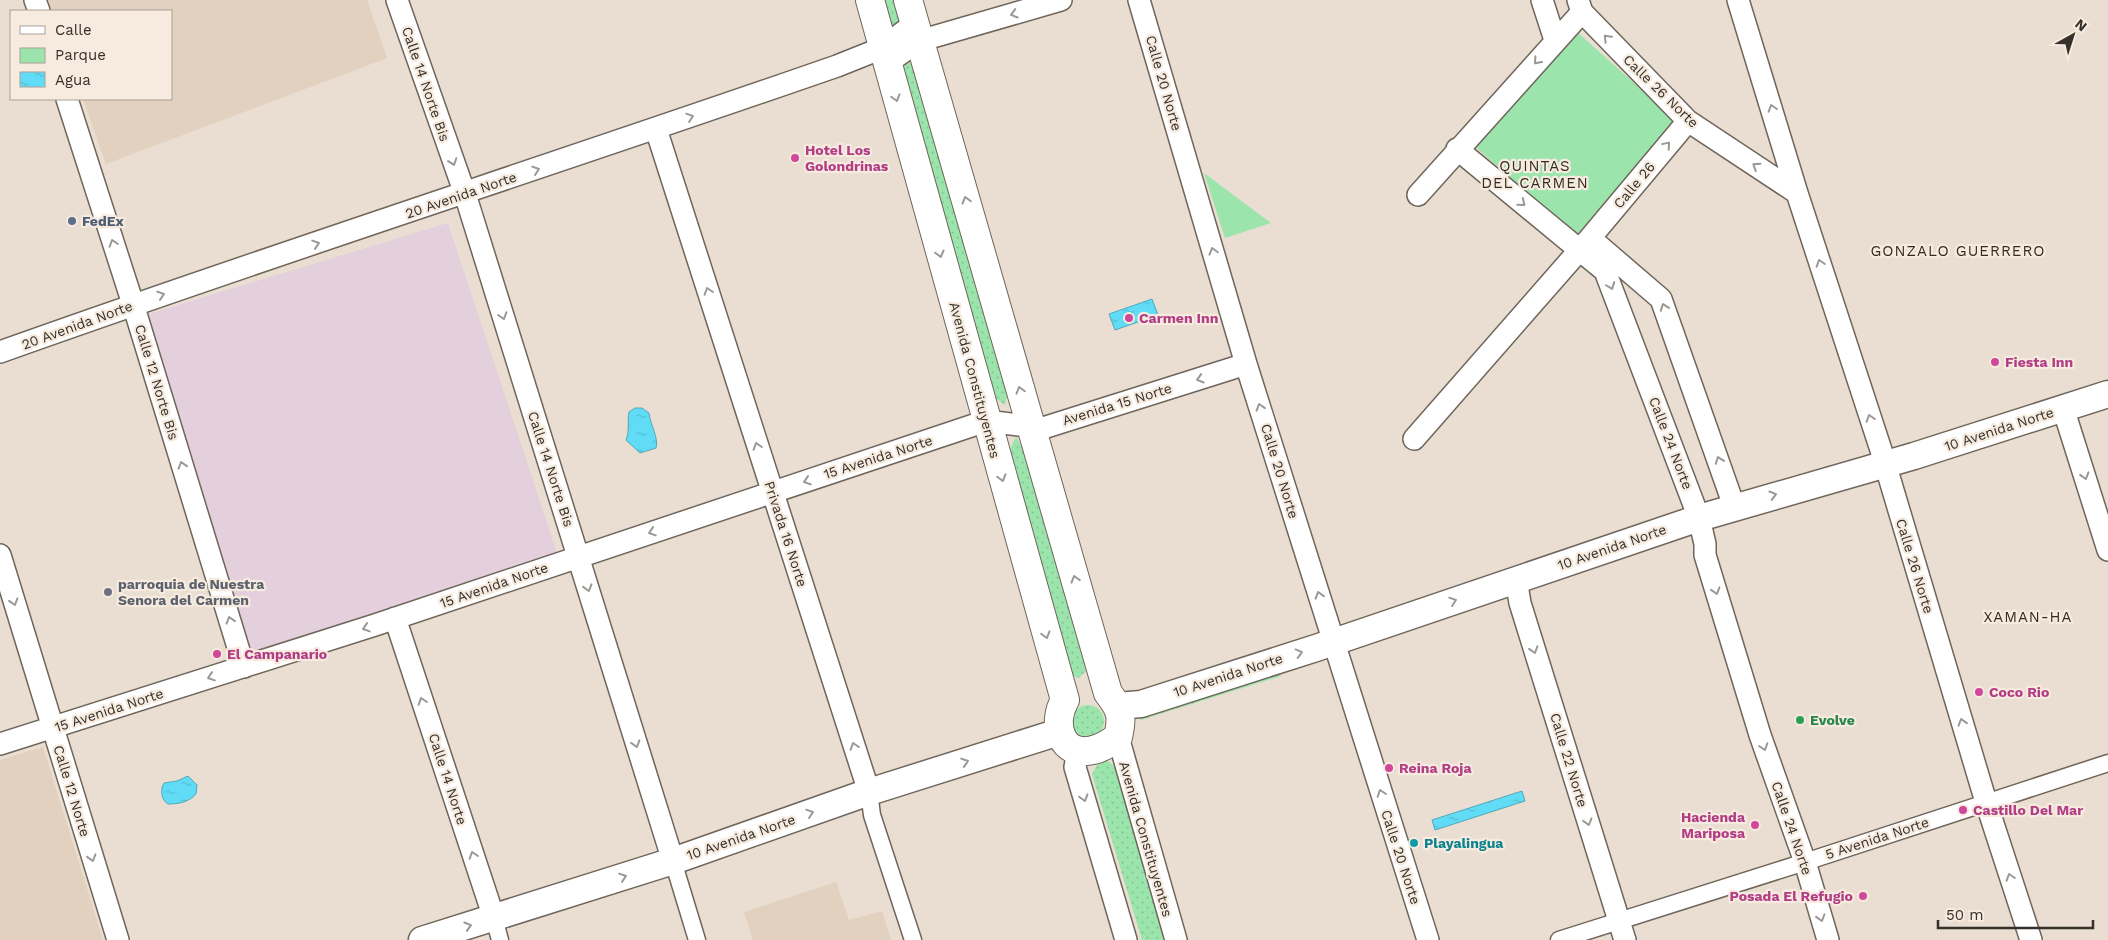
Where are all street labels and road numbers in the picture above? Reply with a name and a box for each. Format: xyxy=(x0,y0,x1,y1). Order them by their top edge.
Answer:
street label: Calle 14 Norte Bis xyxy=(399,25,453,143)
street label: Calle 20 Norte xyxy=(1143,33,1185,133)
street label: Calle 26 Norte xyxy=(1620,51,1702,131)
street label: Calle 26 xyxy=(1610,159,1658,211)
street label: 20 Avenida Norte xyxy=(403,168,519,222)
street label: 20 Avenida Norte xyxy=(19,298,135,352)
street label: Avenida Constituyentes xyxy=(946,300,1004,460)
street label: Calle 12 Norte Bis xyxy=(132,322,182,442)
street label: Avenida 15 Norte xyxy=(1060,380,1174,428)
street label: Calle 24 Norte xyxy=(1646,394,1696,492)
street label: 10 Avenida Norte xyxy=(1942,404,2056,454)
street label: Calle 14 Norte Bis xyxy=(525,409,577,529)
street label: Calle 20 Norte xyxy=(1258,422,1302,520)
street label: 15 Avenida Norte xyxy=(822,432,934,482)
street label: Privada 16 Norte xyxy=(761,479,811,589)
street label: Calle 26 Norte xyxy=(1893,517,1937,615)
street label: 10 Avenida Norte xyxy=(1556,521,1668,573)
street label: 15 Avenida Norte xyxy=(438,559,550,611)
street label: 10 Avenida Norte xyxy=(1171,650,1285,700)
street label: 15 Avenida Norte xyxy=(53,685,165,735)
street label: Calle 22 Norte xyxy=(1547,711,1591,809)
street label: Calle 14 Norte xyxy=(426,731,470,827)
street label: Calle 12 Norte xyxy=(50,743,94,839)
street label: Avenida Constituyentes xyxy=(1116,759,1176,919)
street label: Calle 24 Norte xyxy=(1769,779,1815,877)
street label: Calle 20 Norte xyxy=(1378,808,1424,906)
street label: 10 Avenida Norte xyxy=(685,811,797,863)
street label: 5 Avenida Norte xyxy=(1823,814,1931,862)

